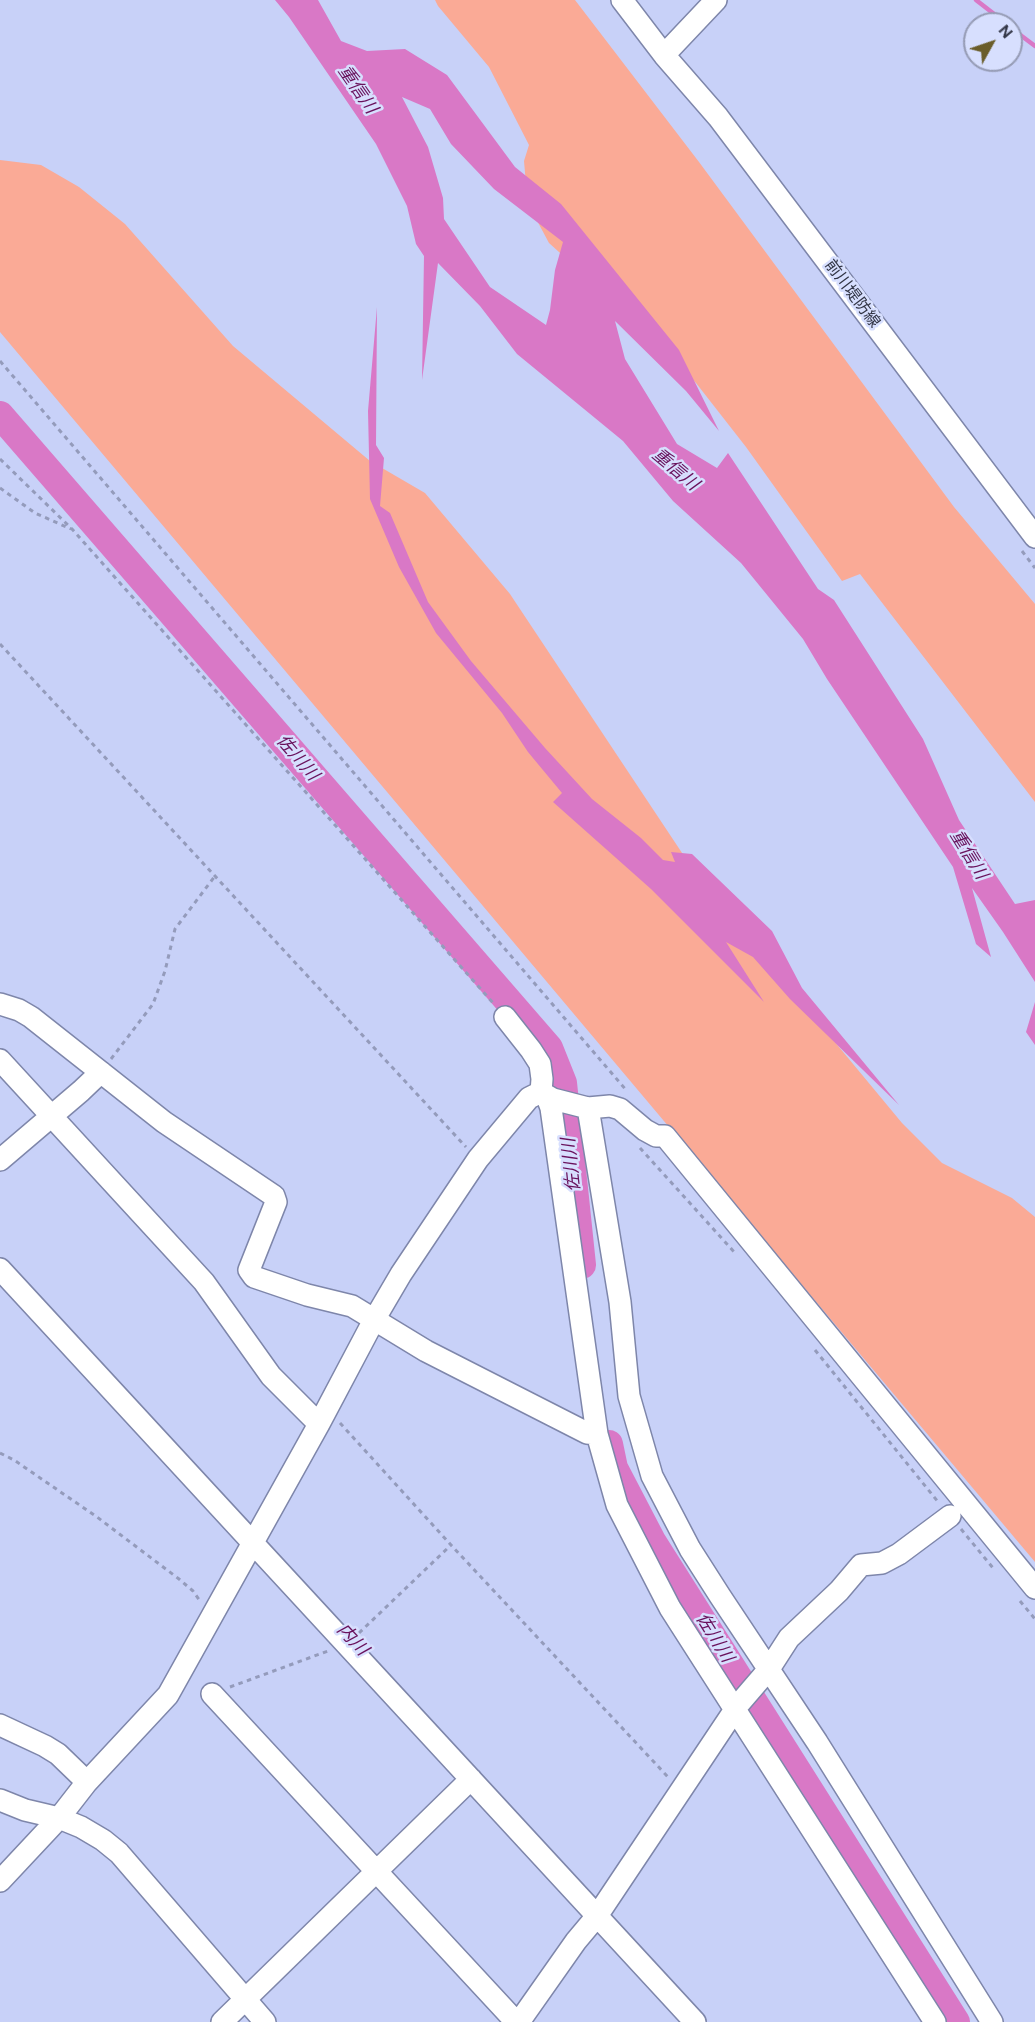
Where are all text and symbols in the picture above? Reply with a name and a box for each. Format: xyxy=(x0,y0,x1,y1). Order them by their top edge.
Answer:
north arrow xyxy=(963,12,1023,72)
text: N xyxy=(994,20,1017,43)
water label: 重信川 xyxy=(333,62,381,118)
street label: 前川堤防線 xyxy=(820,256,884,332)
water label: 重信川 xyxy=(647,444,703,496)
water label: 佐川川 xyxy=(271,731,323,785)
water label: 重信川 xyxy=(945,826,991,884)
water label: 佐川川 xyxy=(558,1137,586,1193)
water label: 佐川川 xyxy=(691,1609,737,1667)
water label: 内川 xyxy=(332,1619,372,1661)

